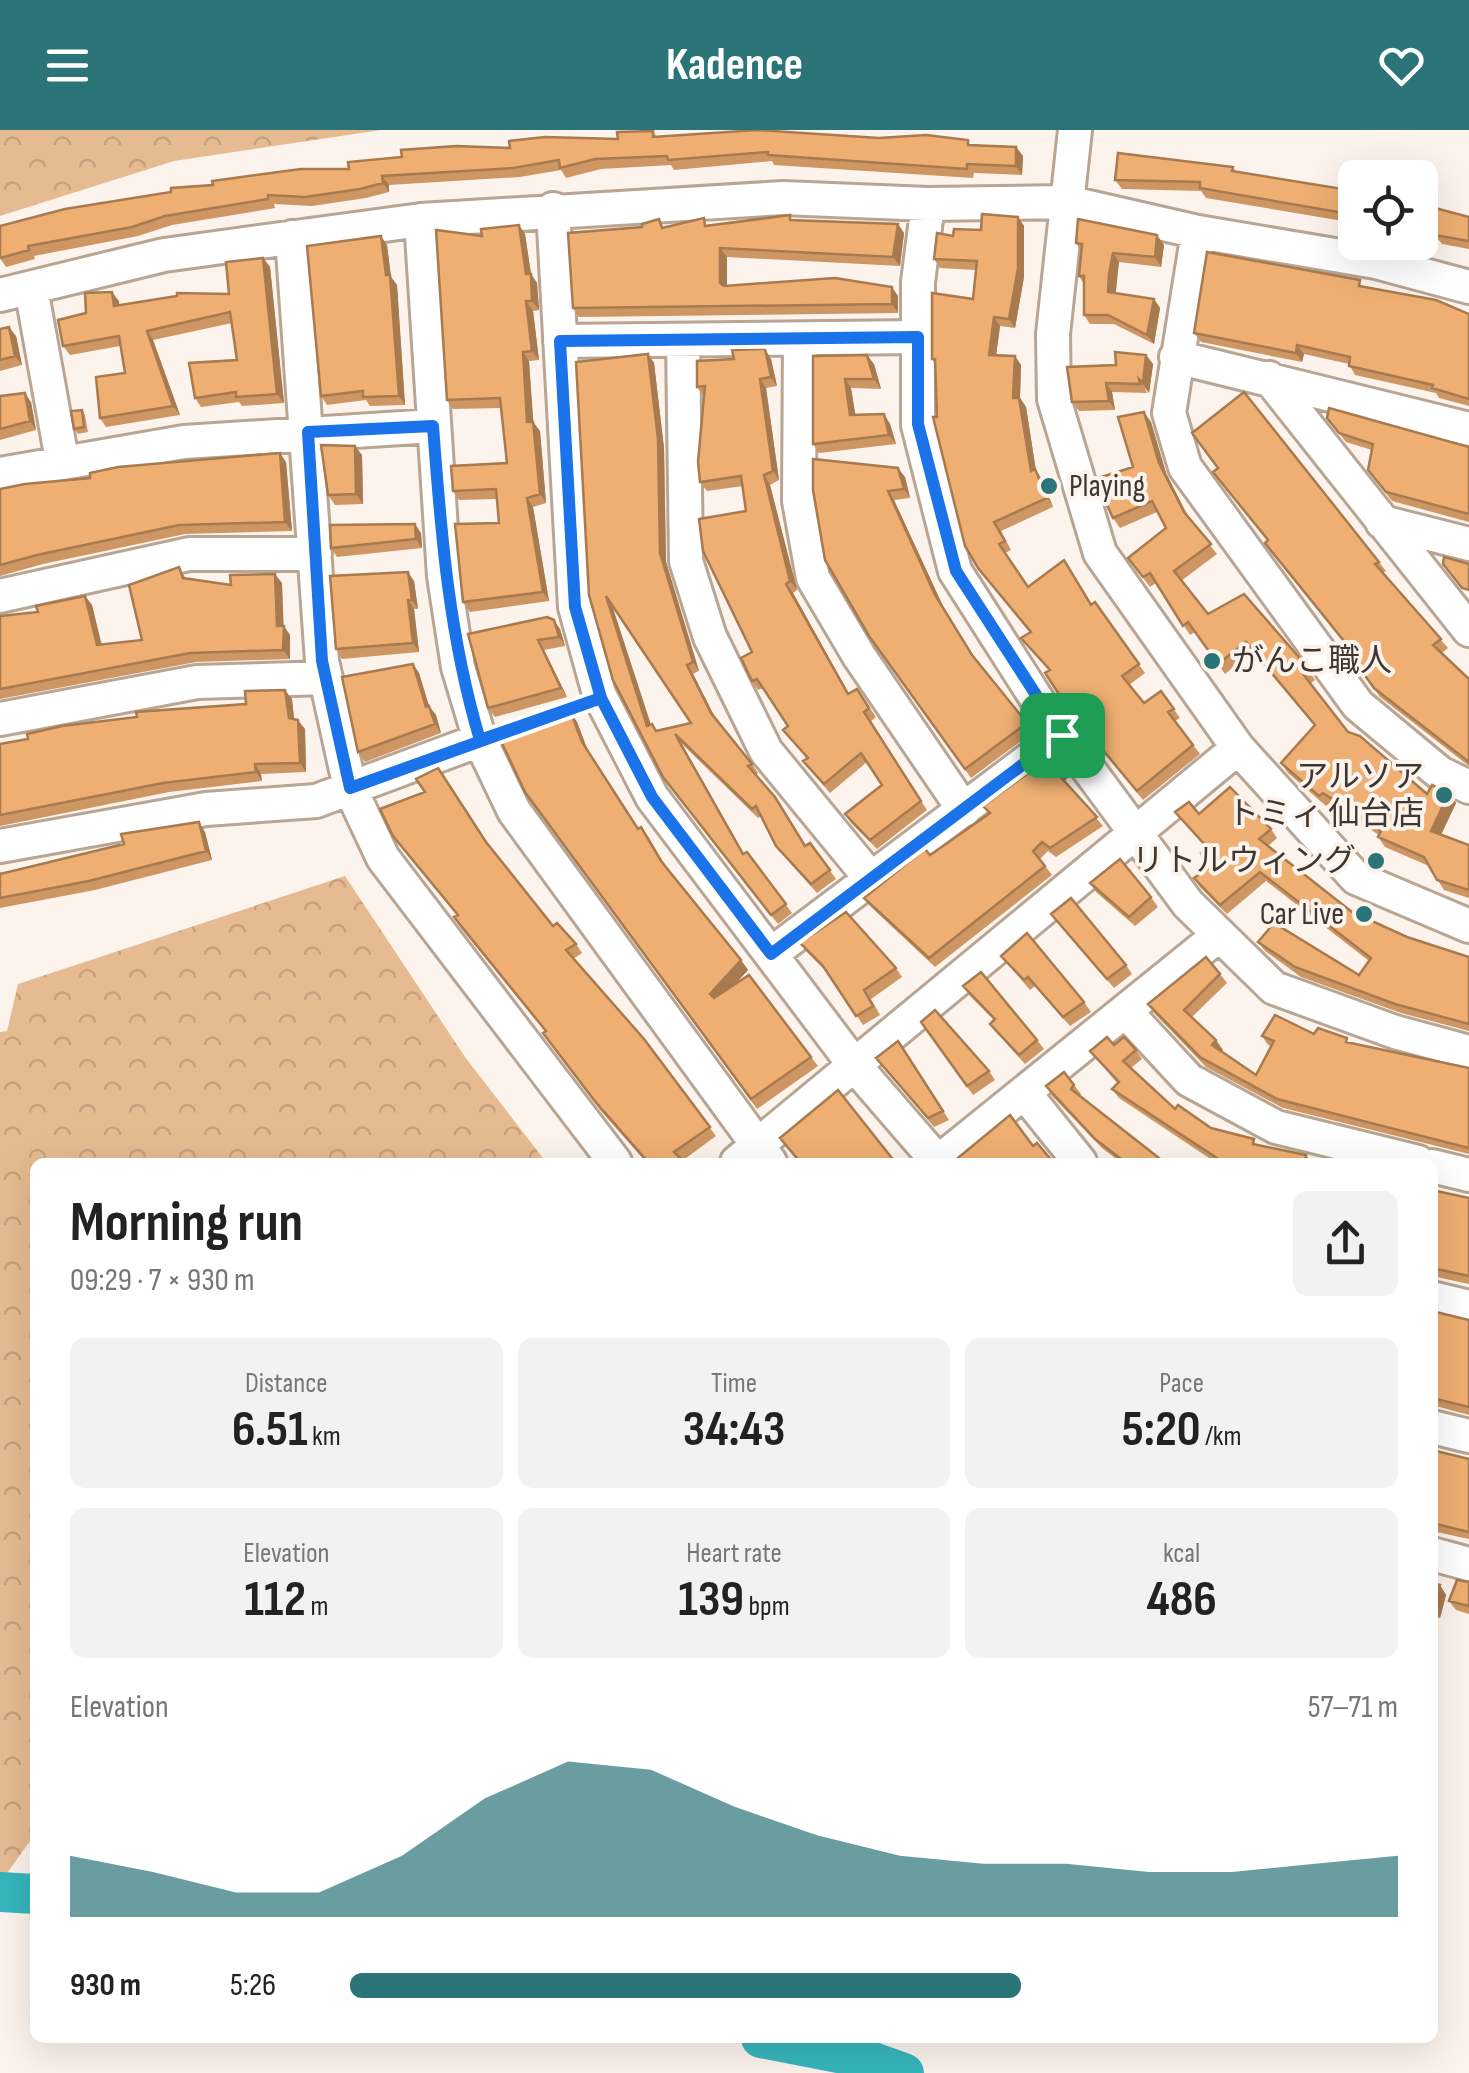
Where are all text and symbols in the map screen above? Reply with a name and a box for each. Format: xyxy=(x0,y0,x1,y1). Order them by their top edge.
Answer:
icon: menu xyxy=(40,38,95,93)
text: Kadence xyxy=(666,38,803,93)
icon: heart xyxy=(1374,38,1429,93)
map controls xyxy=(1338,160,1438,260)
button: locate xyxy=(1338,160,1438,260)
place label: Playing xyxy=(1069,467,1145,506)
marker: Playing xyxy=(1038,475,1060,497)
place label: がんこ職人 xyxy=(1232,642,1392,681)
marker: がんこ職人 xyxy=(1201,650,1223,672)
pin xyxy=(1020,693,1105,778)
icon: arrive xyxy=(1035,708,1090,763)
place label: アルソア トミィ 仙台店 xyxy=(1227,758,1424,834)
marker: アルソア トミィ 仙台店 xyxy=(1433,784,1455,806)
place label: リトルウィング xyxy=(1132,842,1356,881)
marker: リトルウィング xyxy=(1365,850,1387,872)
place label: Car Live xyxy=(1260,895,1344,934)
marker: Car Live xyxy=(1353,903,1375,925)
text: Morning run xyxy=(70,1190,303,1257)
button: share xyxy=(1293,1191,1398,1296)
text: 09:29 · 7 × 930 m xyxy=(70,1261,255,1300)
text: Distance xyxy=(245,1367,328,1400)
text: Time xyxy=(711,1367,757,1400)
text: Pace xyxy=(1159,1367,1204,1400)
text: 6.51 xyxy=(232,1400,308,1460)
text: 34:43 xyxy=(683,1400,785,1460)
text: 5:20 xyxy=(1122,1400,1201,1460)
text: km xyxy=(308,1420,341,1453)
text: /km xyxy=(1201,1420,1242,1453)
text: Elevation xyxy=(243,1537,330,1570)
text: Heart rate xyxy=(686,1537,782,1570)
text: kcal xyxy=(1163,1537,1200,1570)
text: 112 xyxy=(244,1570,306,1630)
text: 139 xyxy=(678,1570,744,1630)
text: 486 xyxy=(1146,1570,1217,1630)
text: m xyxy=(306,1590,328,1623)
text: bpm xyxy=(744,1590,790,1623)
text: Elevation xyxy=(70,1688,169,1727)
text: 57–71 m xyxy=(1308,1688,1398,1727)
text: 930 m xyxy=(70,1966,141,2005)
text: 5:26 xyxy=(230,1966,276,2005)

